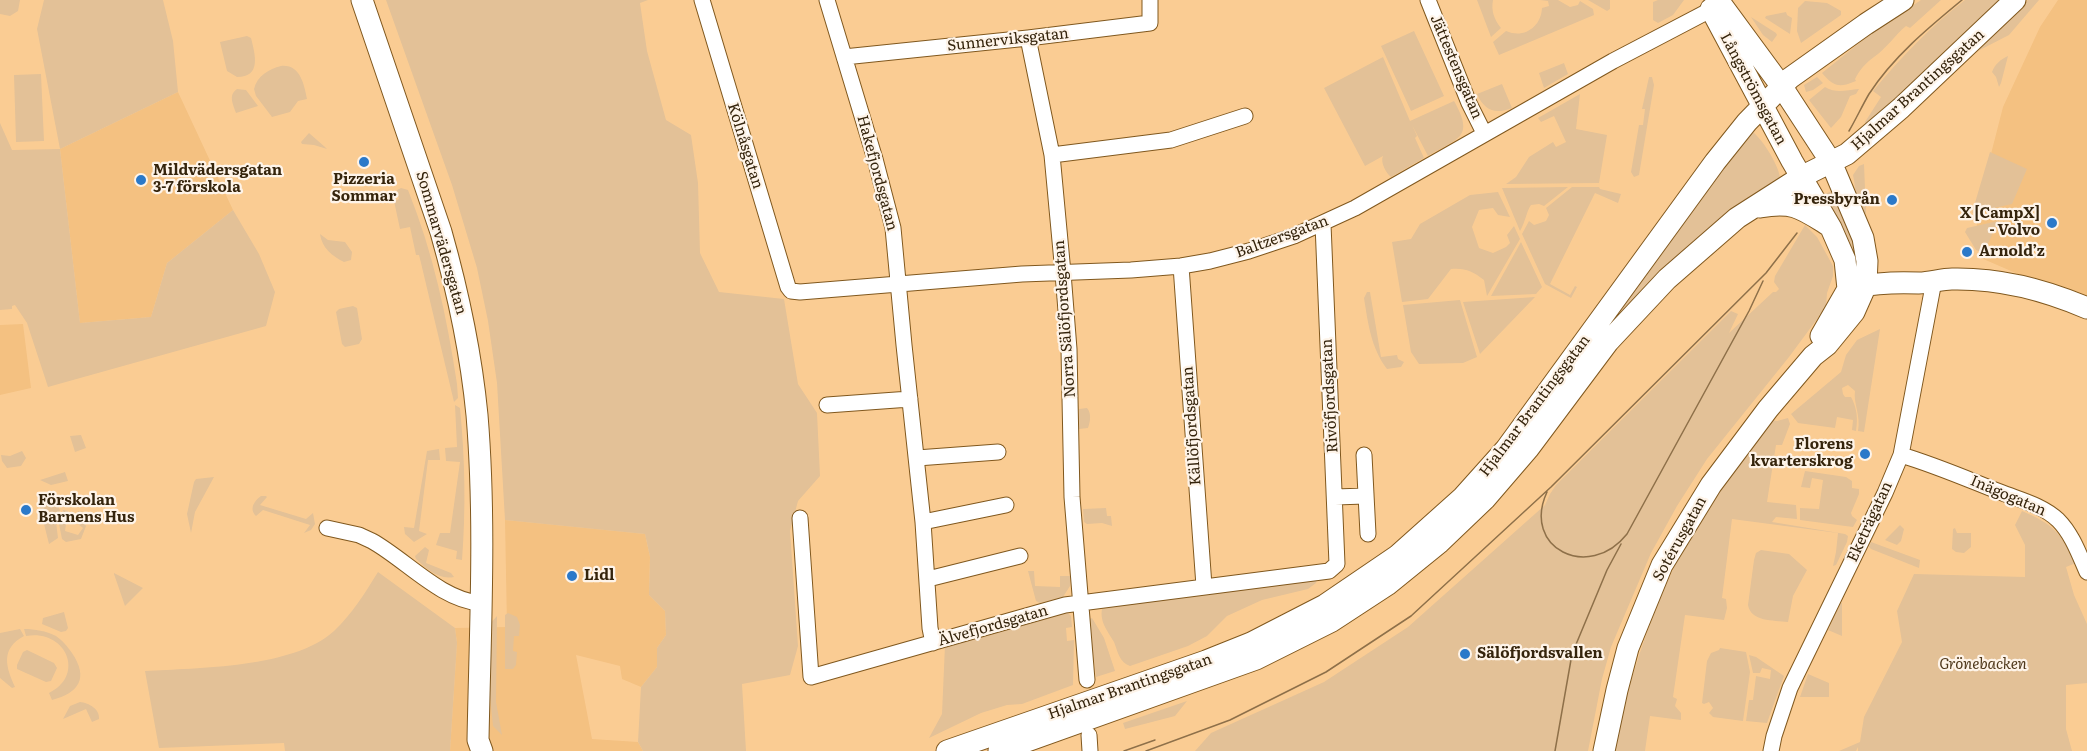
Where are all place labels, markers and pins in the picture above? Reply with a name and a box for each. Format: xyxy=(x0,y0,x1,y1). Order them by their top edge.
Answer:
marker: Pizzeria Sommar xyxy=(357,155,371,169)
place label: Mildvädersgatan 3-7 förskola xyxy=(153,162,282,197)
place label: Pizzeria Sommar xyxy=(332,171,396,206)
marker: Mildvädersgatan 3-7 förskola xyxy=(134,173,148,187)
place label: Pressbyrån xyxy=(1793,191,1880,209)
marker: Pressbyrån xyxy=(1885,193,1899,207)
place label: X [CampX] - Volvo xyxy=(1960,205,2040,240)
marker: X [CampX] - Volvo xyxy=(2045,216,2059,230)
place label: Arnold’z xyxy=(1979,243,2045,261)
marker: Arnold’z xyxy=(1960,245,1974,259)
place label: Florens kvarterskrog xyxy=(1751,436,1853,471)
marker: Florens kvarterskrog xyxy=(1858,447,1872,461)
place label: Förskolan Barnens Hus xyxy=(38,492,134,527)
marker: Förskolan Barnens Hus xyxy=(19,503,33,517)
place label: Lidl xyxy=(584,567,614,585)
marker: Lidl xyxy=(565,569,579,583)
place label: Sälöfjordsvallen xyxy=(1477,645,1603,663)
marker: Sälöfjordsvallen xyxy=(1458,647,1472,661)

